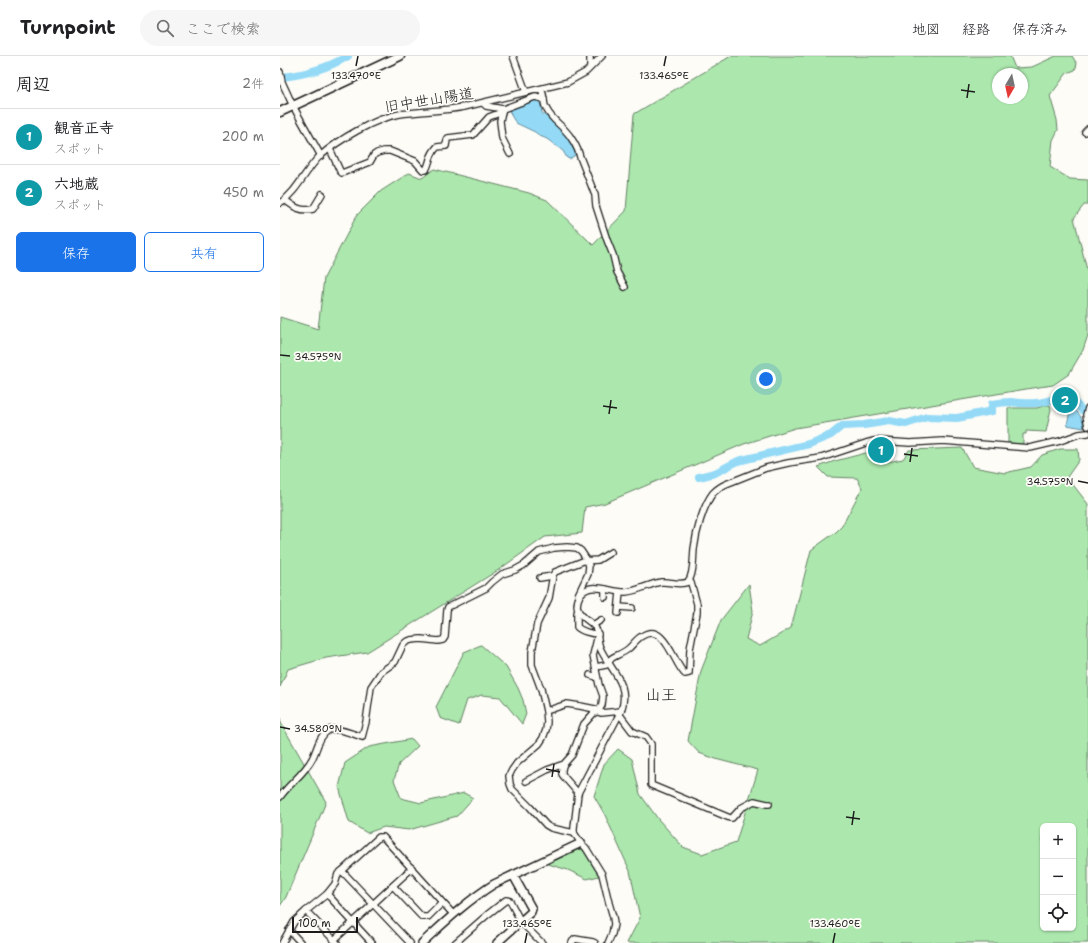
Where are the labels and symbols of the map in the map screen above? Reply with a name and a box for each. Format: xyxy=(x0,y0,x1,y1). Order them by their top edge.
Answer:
north arrow xyxy=(992,68,1028,104)
text: 133.470°E xyxy=(331,69,381,82)
text: 133.465°E xyxy=(639,69,689,82)
street label: 旧中世山陽道 xyxy=(383,83,475,117)
text: 34.575°N xyxy=(295,350,341,363)
your location xyxy=(756,369,776,389)
pin: 2 xyxy=(1052,385,1078,415)
pin: 1 xyxy=(868,435,894,465)
text: 34.575°N xyxy=(1027,475,1073,488)
district label: 山王 xyxy=(645,684,677,705)
text: 34.580°N xyxy=(294,722,342,735)
scale bar xyxy=(292,915,358,934)
text: 133.465°E xyxy=(502,917,552,930)
text: 133.460°E xyxy=(810,917,860,930)

